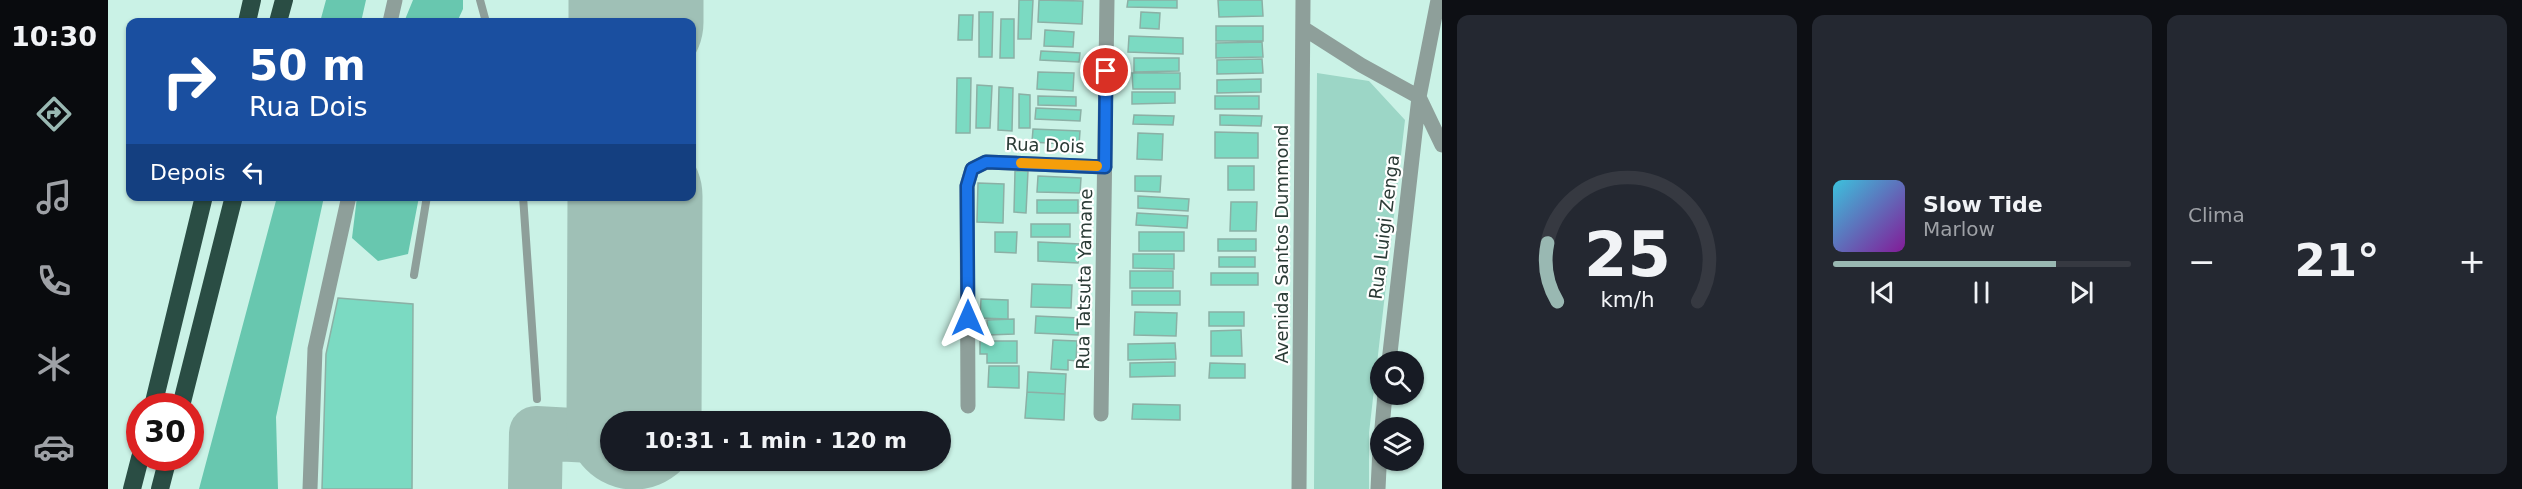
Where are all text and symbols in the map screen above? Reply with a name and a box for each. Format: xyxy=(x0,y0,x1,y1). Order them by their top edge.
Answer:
text: 10:30 xyxy=(11,21,97,52)
text: 50 m xyxy=(249,41,366,90)
icon: right xyxy=(150,42,228,120)
pin xyxy=(1080,45,1131,96)
icon: arrive xyxy=(1089,54,1122,87)
text: Rua Dois xyxy=(249,91,368,122)
icon: directions xyxy=(33,93,75,135)
street label: Avenida Santos Dummond xyxy=(1271,125,1292,363)
street label: Rua Dois xyxy=(1005,133,1085,157)
street label: Rua Luigi Zenga xyxy=(1365,154,1403,300)
icon: left xyxy=(237,156,270,189)
text: Depois xyxy=(150,160,225,185)
icon: music xyxy=(33,176,75,218)
street label: Rua Tatsuta Yamane xyxy=(1072,188,1096,370)
text: Slow Tide xyxy=(1923,192,2043,217)
text: Clima xyxy=(2188,203,2245,227)
text: Marlow xyxy=(1923,217,1995,241)
text: 25 xyxy=(1584,218,1670,291)
text: 21° xyxy=(2294,234,2380,287)
text: − xyxy=(2188,242,2216,281)
text: + xyxy=(2458,242,2486,281)
icon: phone xyxy=(33,260,75,302)
icon: previous xyxy=(1866,276,1899,309)
icon: pause xyxy=(1965,276,1998,309)
icon: next xyxy=(2065,276,2098,309)
position arrow xyxy=(936,286,1000,350)
text: km/h xyxy=(1600,287,1654,312)
icon: climate xyxy=(33,343,75,385)
map controls xyxy=(1370,351,1424,471)
button: search xyxy=(1370,351,1424,405)
speed limit sign: 30 xyxy=(126,393,204,471)
button: layers xyxy=(1370,417,1424,471)
icon: car xyxy=(33,426,75,468)
text: 10:31 · 1 min · 120 m xyxy=(644,428,907,453)

